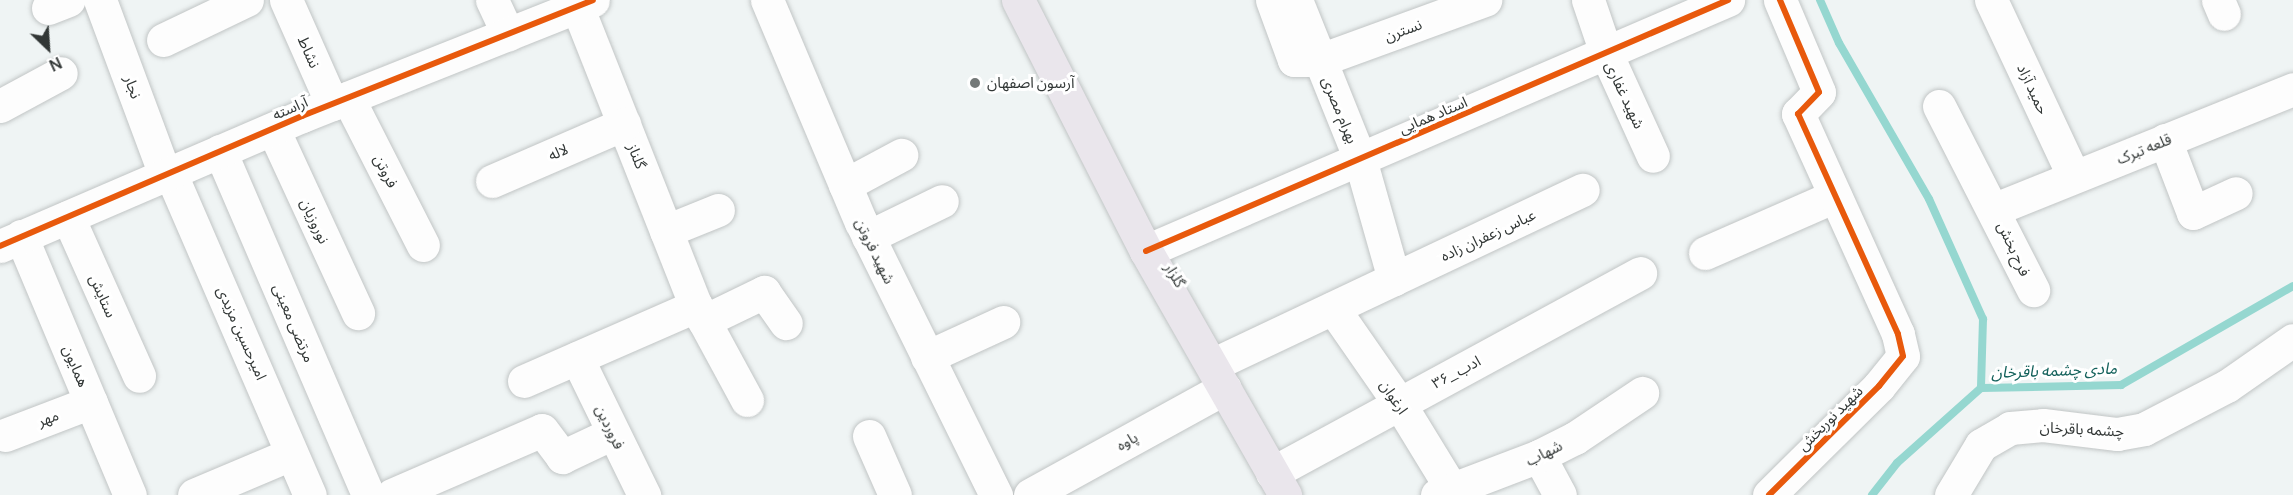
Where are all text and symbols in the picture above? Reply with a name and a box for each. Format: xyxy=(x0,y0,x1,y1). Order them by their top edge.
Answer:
street label: نسترن xyxy=(1382,15,1424,45)
north arrow xyxy=(18,18,78,78)
street label: نشاط xyxy=(294,33,324,71)
text: N xyxy=(46,52,65,77)
street label: شهید غفاری xyxy=(1602,58,1648,132)
street label: حمید آزاد xyxy=(2014,61,2052,117)
street label: نجار xyxy=(121,73,145,101)
place label: آرسون اصفهان xyxy=(987,74,1074,92)
street label: بهرام مصری xyxy=(1318,74,1362,146)
marker: آرسون اصفهان xyxy=(968,76,982,90)
street label: آراسته xyxy=(270,93,310,123)
street label: استاد همایی xyxy=(1396,93,1470,137)
street label: قلعه تبرک xyxy=(2114,130,2174,168)
street label: لاله xyxy=(545,140,571,164)
street label: گلناز xyxy=(624,141,650,171)
street label: فروتن xyxy=(370,151,402,191)
street label: نوروزیان xyxy=(297,196,333,246)
street label: عباس زعفران زاده xyxy=(1438,205,1538,265)
street label: شهید فروتن xyxy=(851,215,899,287)
street label: فرح بخش xyxy=(1994,219,2034,279)
street label: گلزار xyxy=(1161,260,1189,290)
street label: ستایش xyxy=(86,272,120,320)
street label: مرتضی معینی xyxy=(269,281,319,365)
street label: امیرحسین مزیدی xyxy=(213,283,271,383)
street label: همایون xyxy=(59,342,93,390)
street label: ۳۶_ادب xyxy=(1429,352,1483,392)
water label: مادی چشمه باقرخان xyxy=(1991,358,2117,382)
street label: ارغوان xyxy=(1376,377,1412,417)
street label: شهید نوربخش xyxy=(1794,382,1866,454)
street label: فروردین xyxy=(592,402,628,452)
street label: مهر xyxy=(35,406,61,430)
street label: چشمه باقرخان xyxy=(2039,418,2125,440)
street label: پاوه xyxy=(1113,428,1141,454)
street label: شهاب xyxy=(1523,436,1565,470)

